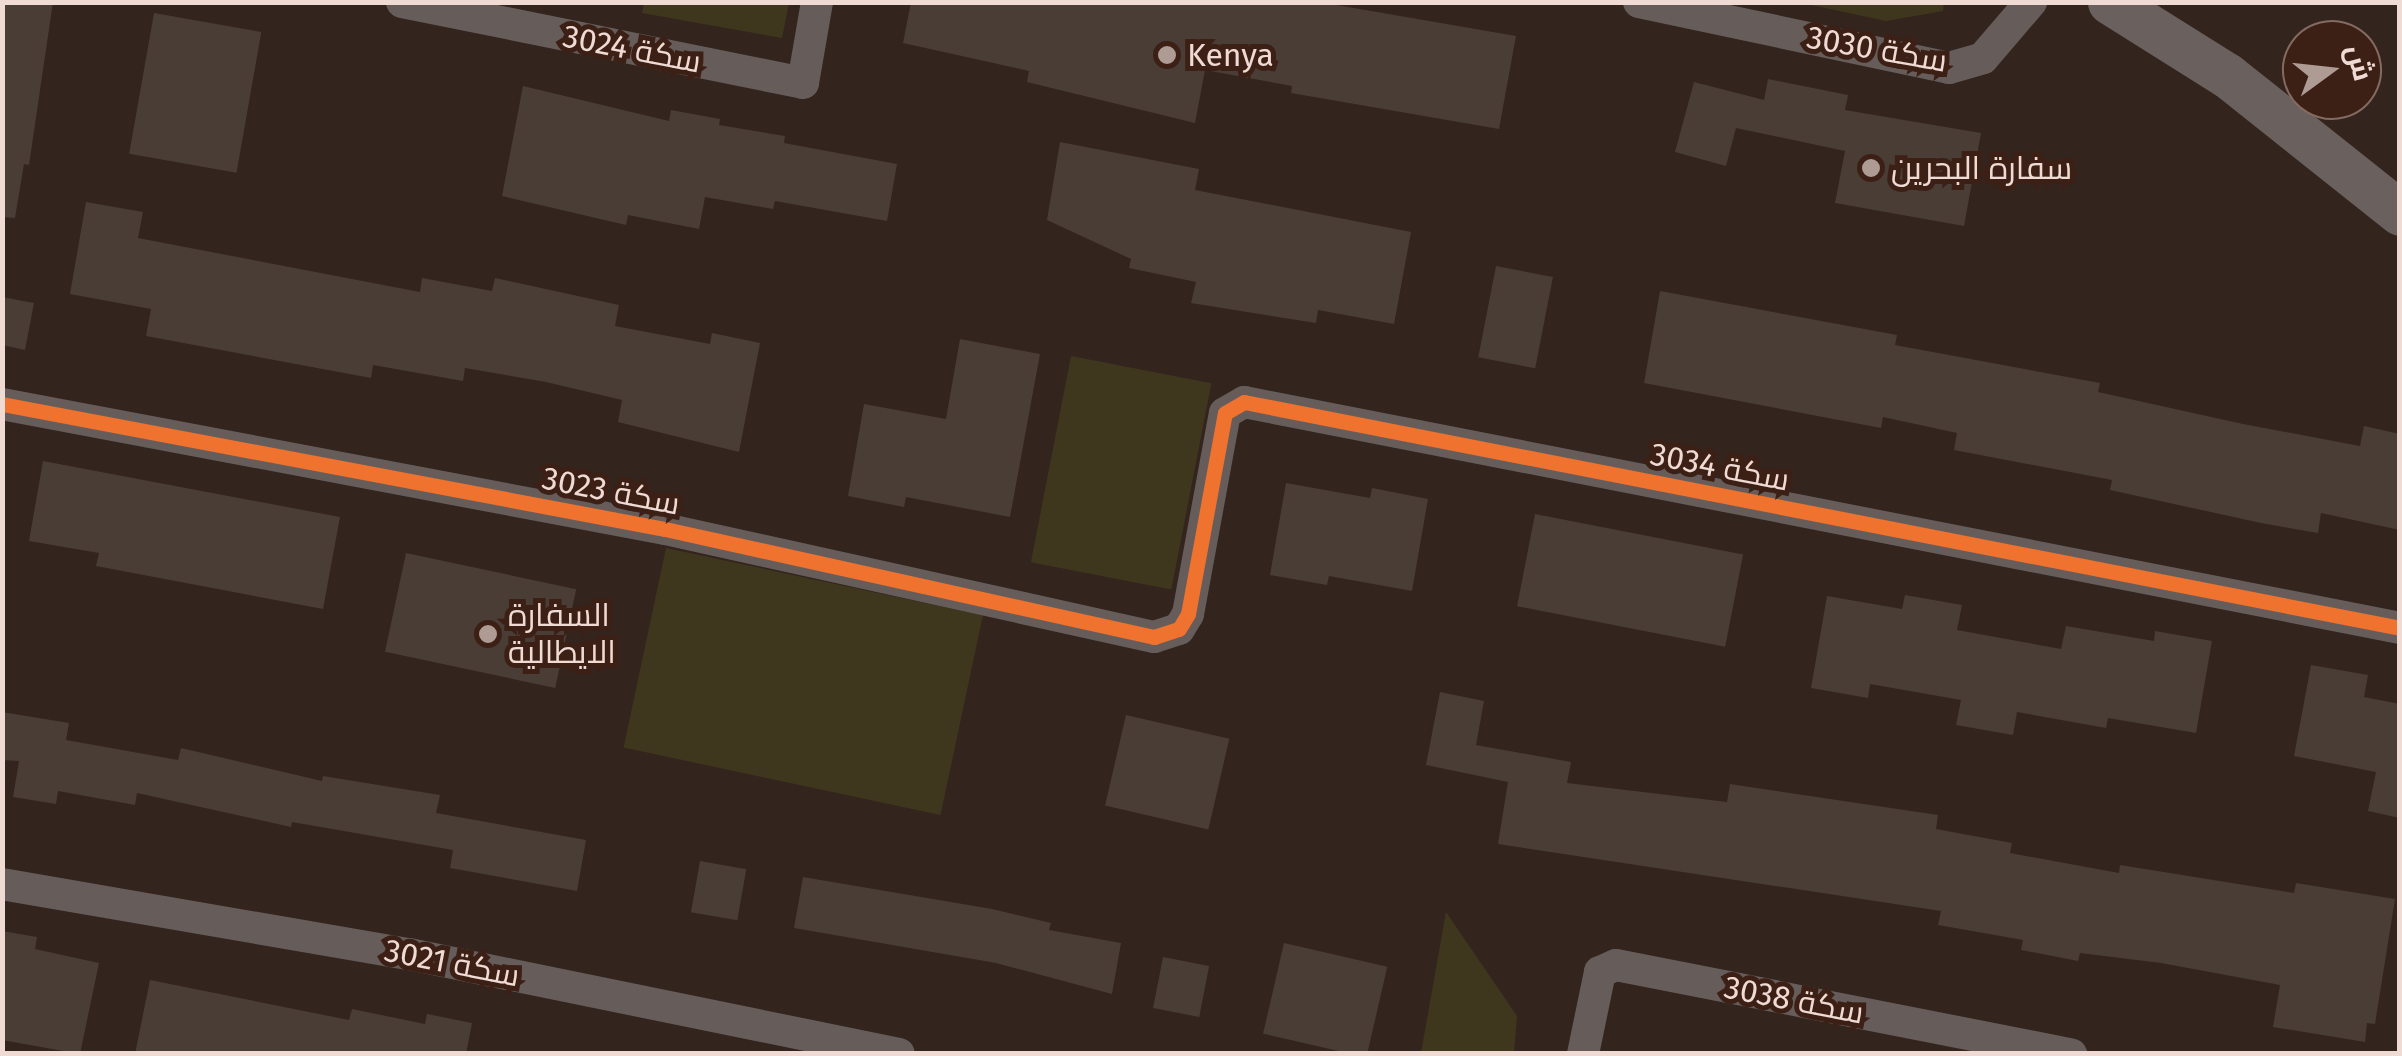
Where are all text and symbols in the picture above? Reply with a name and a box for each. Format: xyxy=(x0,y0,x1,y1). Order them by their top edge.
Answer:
street label: سكة 3024 xyxy=(560,17,704,81)
street label: سكة 3030 xyxy=(1804,18,1950,80)
north arrow xyxy=(2282,20,2382,120)
place label: Kenya xyxy=(1187,36,1274,74)
text: ش xyxy=(2339,41,2380,84)
marker: Kenya xyxy=(1156,44,1178,66)
place label: سفارة البحرين xyxy=(1891,149,2072,187)
marker: سفارة البحرين xyxy=(1860,157,1882,179)
street label: سكة 3034 xyxy=(1647,435,1793,499)
street label: سكة 3023 xyxy=(539,459,683,523)
place label: السفارة الايطالية xyxy=(508,597,616,672)
marker: السفارة الايطالية xyxy=(477,623,499,645)
street label: سكة 3021 xyxy=(381,931,523,995)
street label: سكة 3038 xyxy=(1721,968,1867,1032)

